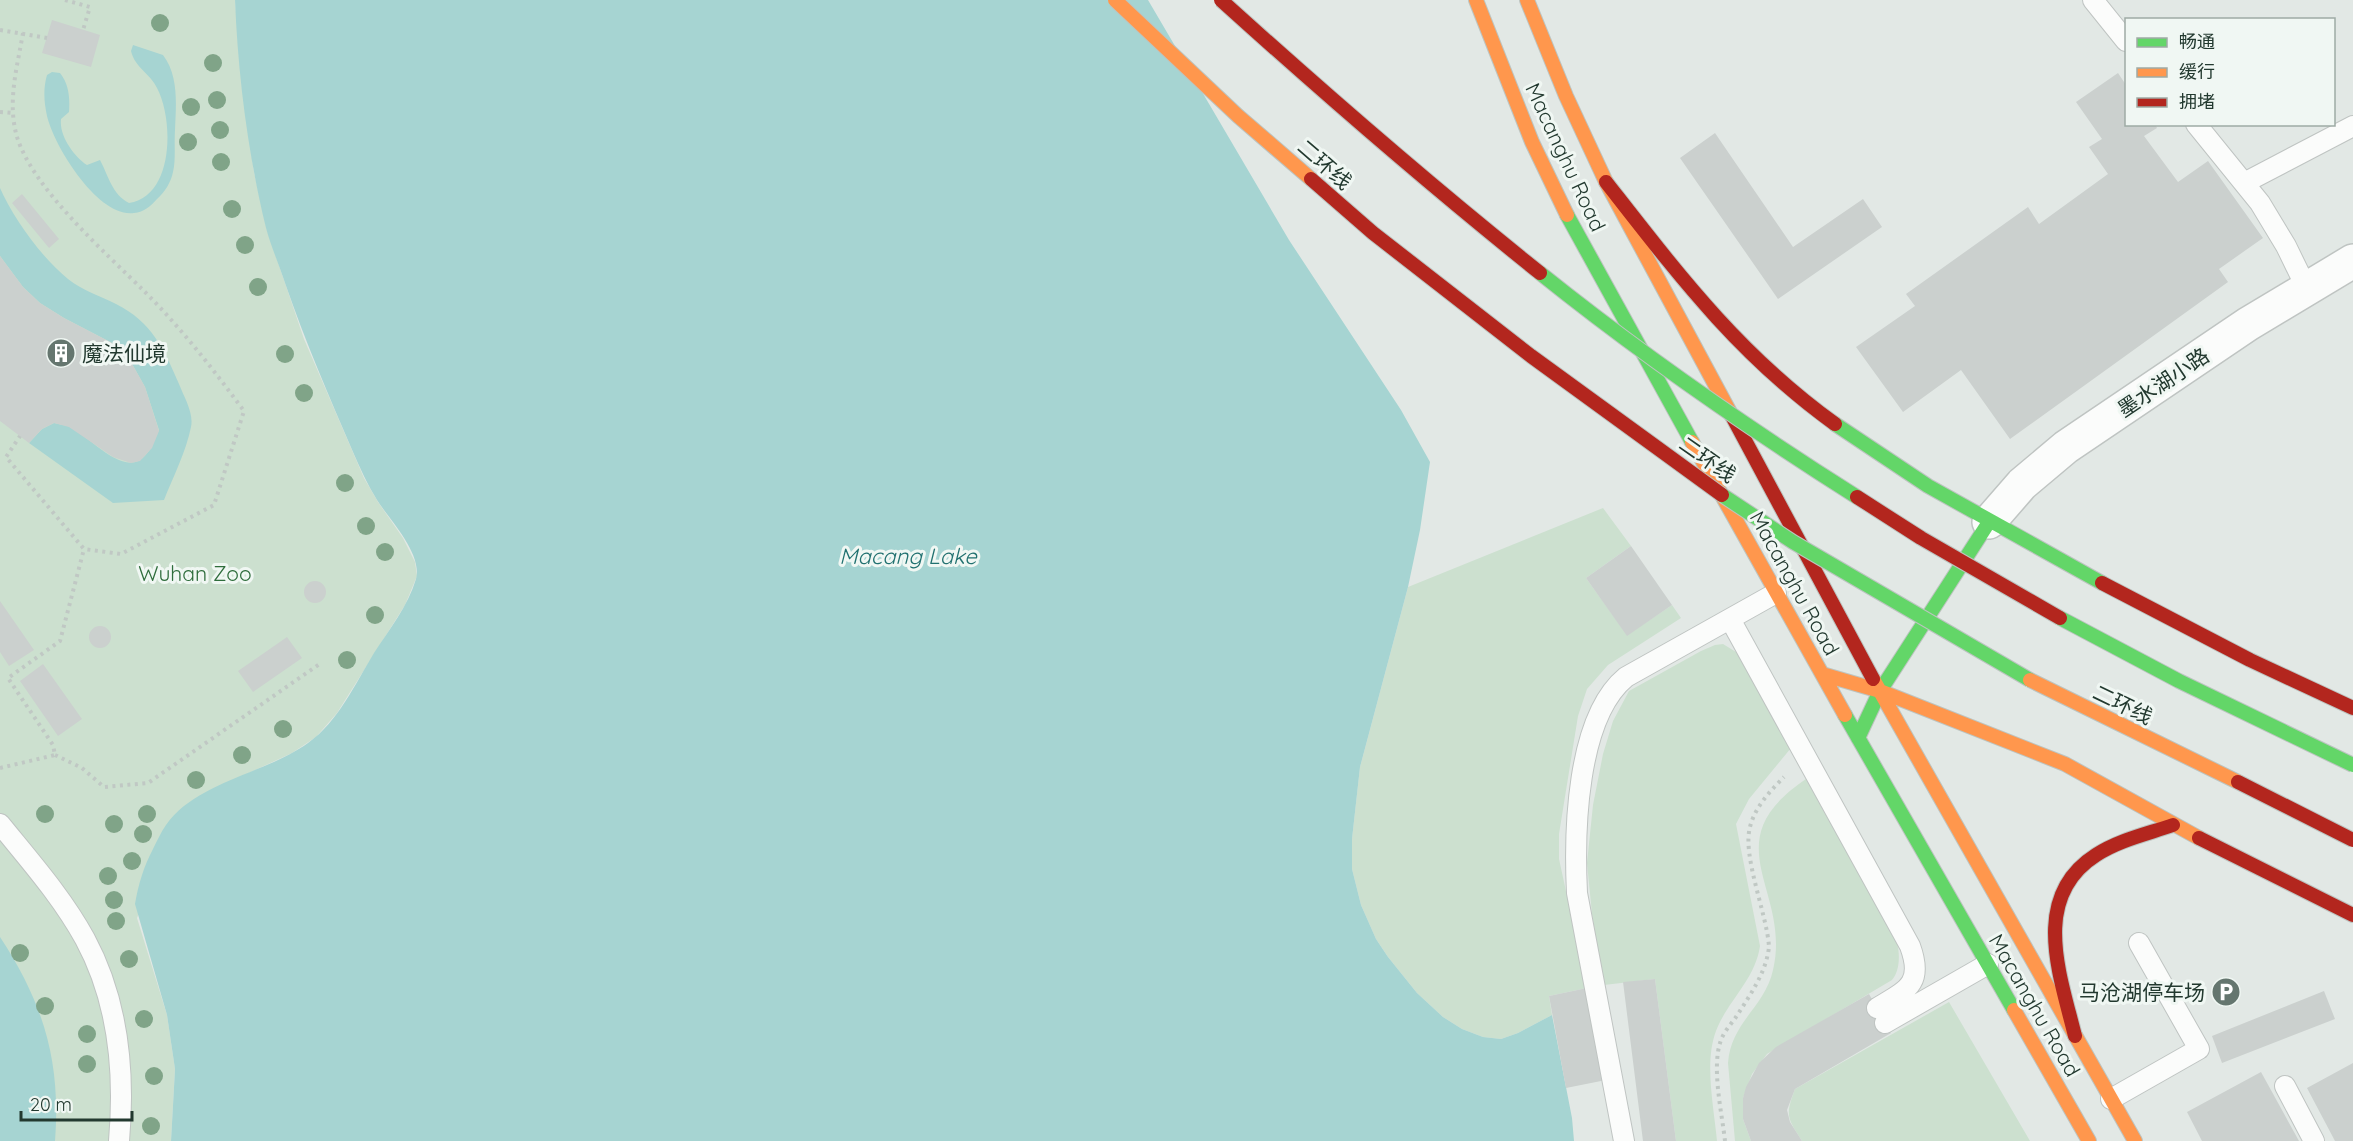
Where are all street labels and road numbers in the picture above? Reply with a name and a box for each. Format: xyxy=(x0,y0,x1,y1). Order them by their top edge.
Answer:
street label: Macanghu Road xyxy=(1520,79,1612,235)
street label: 二环线 xyxy=(1293,134,1357,194)
street label: 墨水湖小路 xyxy=(2112,342,2214,422)
street label: 二环线 xyxy=(1675,430,1741,488)
street label: Macanghu Road xyxy=(1745,506,1845,660)
street label: 二环线 xyxy=(2089,679,2157,729)
street label: Macanghu Road xyxy=(1984,929,2086,1081)

